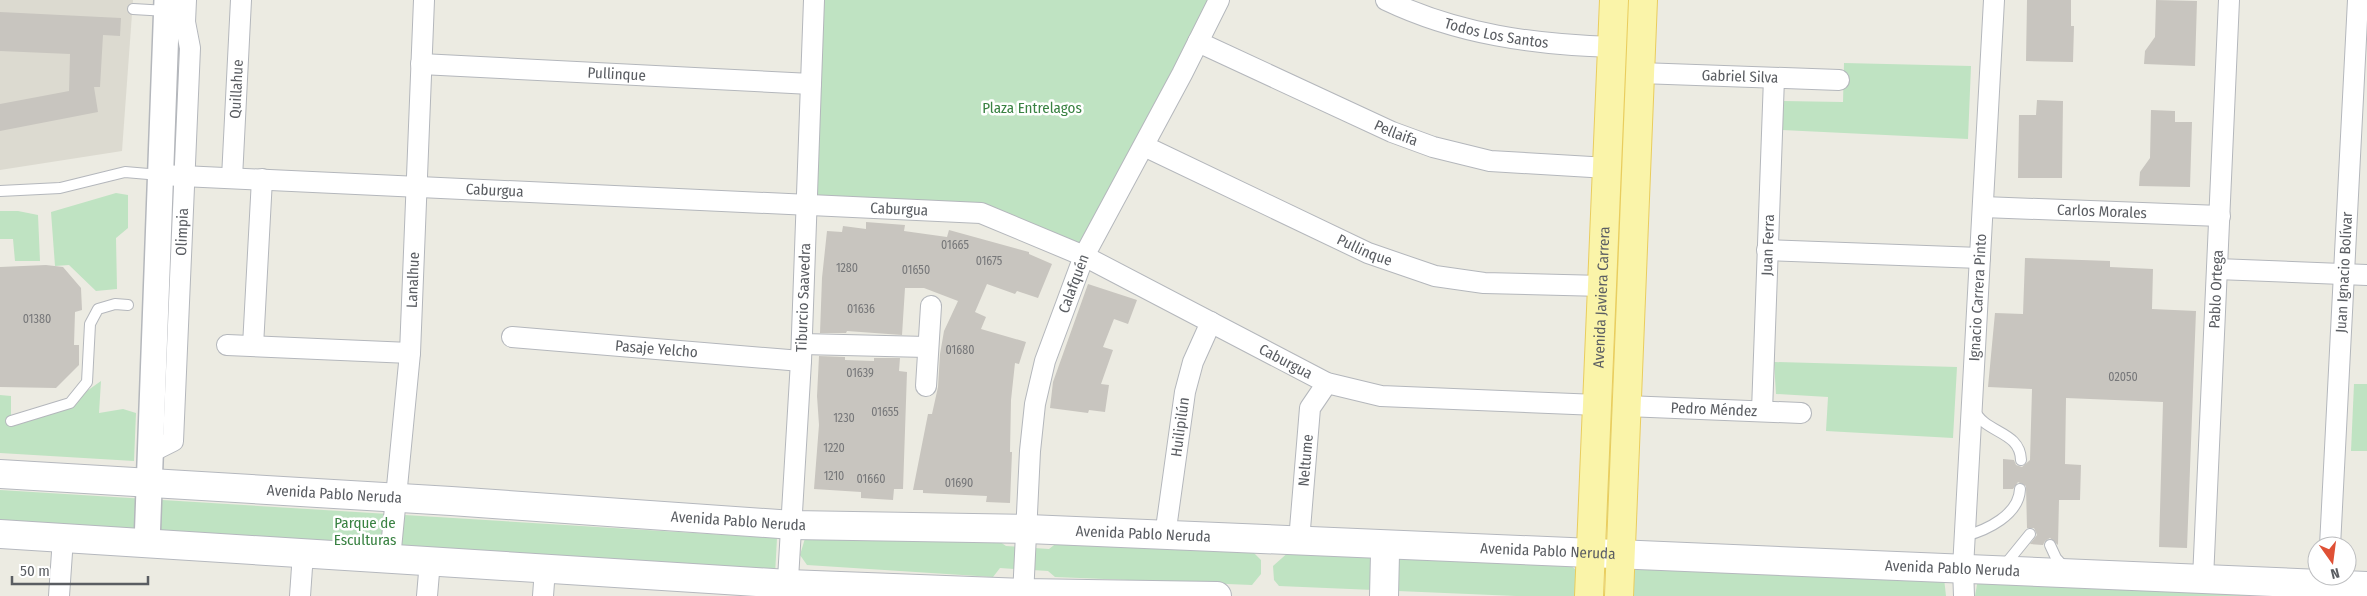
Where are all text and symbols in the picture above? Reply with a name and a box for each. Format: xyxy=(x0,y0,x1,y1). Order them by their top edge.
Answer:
street label: Todos Los Santos xyxy=(1442,14,1549,52)
street label: Quillahue xyxy=(226,59,247,119)
street label: Pullinque xyxy=(587,64,646,85)
street label: Gabriel Silva xyxy=(1701,66,1779,87)
park label: Plaza Entrelagos xyxy=(982,99,1082,117)
street label: Pellaifa xyxy=(1371,116,1420,150)
street label: Caburgua xyxy=(465,180,524,201)
street label: Caburgua xyxy=(870,199,929,220)
street label: Carlos Morales xyxy=(2057,201,2147,222)
street label: Olimpia xyxy=(172,208,192,256)
street label: Juan Ignacio Bolívar xyxy=(2332,210,2356,334)
street label: Juan Ferra xyxy=(1758,214,1778,276)
street label: Avenida Javiera Carrera xyxy=(1590,226,1613,369)
street label: Pullinque xyxy=(1334,230,1394,270)
street label: Ignacio Carrera Pinto xyxy=(1965,233,1990,362)
house number: 01665 xyxy=(941,238,969,252)
street label: Tiburcio Saavedra xyxy=(792,243,814,352)
street label: Pablo Ortega xyxy=(2205,250,2227,329)
street label: Lanalhue xyxy=(403,252,423,308)
street label: Calafquén xyxy=(1055,252,1093,316)
house number: 01675 xyxy=(976,254,1003,268)
house number: 1280 xyxy=(836,261,858,275)
house number: 01650 xyxy=(902,263,930,277)
house number: 01636 xyxy=(847,302,875,316)
house number: 01380 xyxy=(23,312,51,326)
street label: Pasaje Yelcho xyxy=(615,337,699,361)
street label: Caburgua xyxy=(1256,340,1315,383)
house number: 01680 xyxy=(946,343,974,357)
house number: 01639 xyxy=(846,366,874,380)
house number: 02050 xyxy=(2108,370,2138,384)
street label: Huilipilún xyxy=(1167,396,1193,458)
street label: Pedro Méndez xyxy=(1670,399,1758,420)
house number: 01655 xyxy=(871,405,899,419)
house number: 1230 xyxy=(833,411,855,425)
street label: Neltume xyxy=(1295,434,1317,487)
house number: 1220 xyxy=(823,441,845,455)
house number: 1210 xyxy=(824,469,844,483)
house number: 01660 xyxy=(857,472,885,486)
house number: 01690 xyxy=(945,476,973,490)
street label: Avenida Pablo Neruda xyxy=(266,481,402,507)
street label: Avenida Pablo Neruda xyxy=(670,507,806,534)
park label: Parque de Esculturas xyxy=(334,514,396,549)
street label: Avenida Pablo Neruda xyxy=(1075,522,1211,546)
north arrow xyxy=(2307,536,2357,586)
street label: Avenida Pablo Neruda xyxy=(1480,539,1616,563)
scale bar xyxy=(12,554,149,586)
street label: Avenida Pablo Neruda xyxy=(1884,556,2020,580)
text: 50 m xyxy=(20,562,50,580)
text: N xyxy=(2329,564,2341,582)

